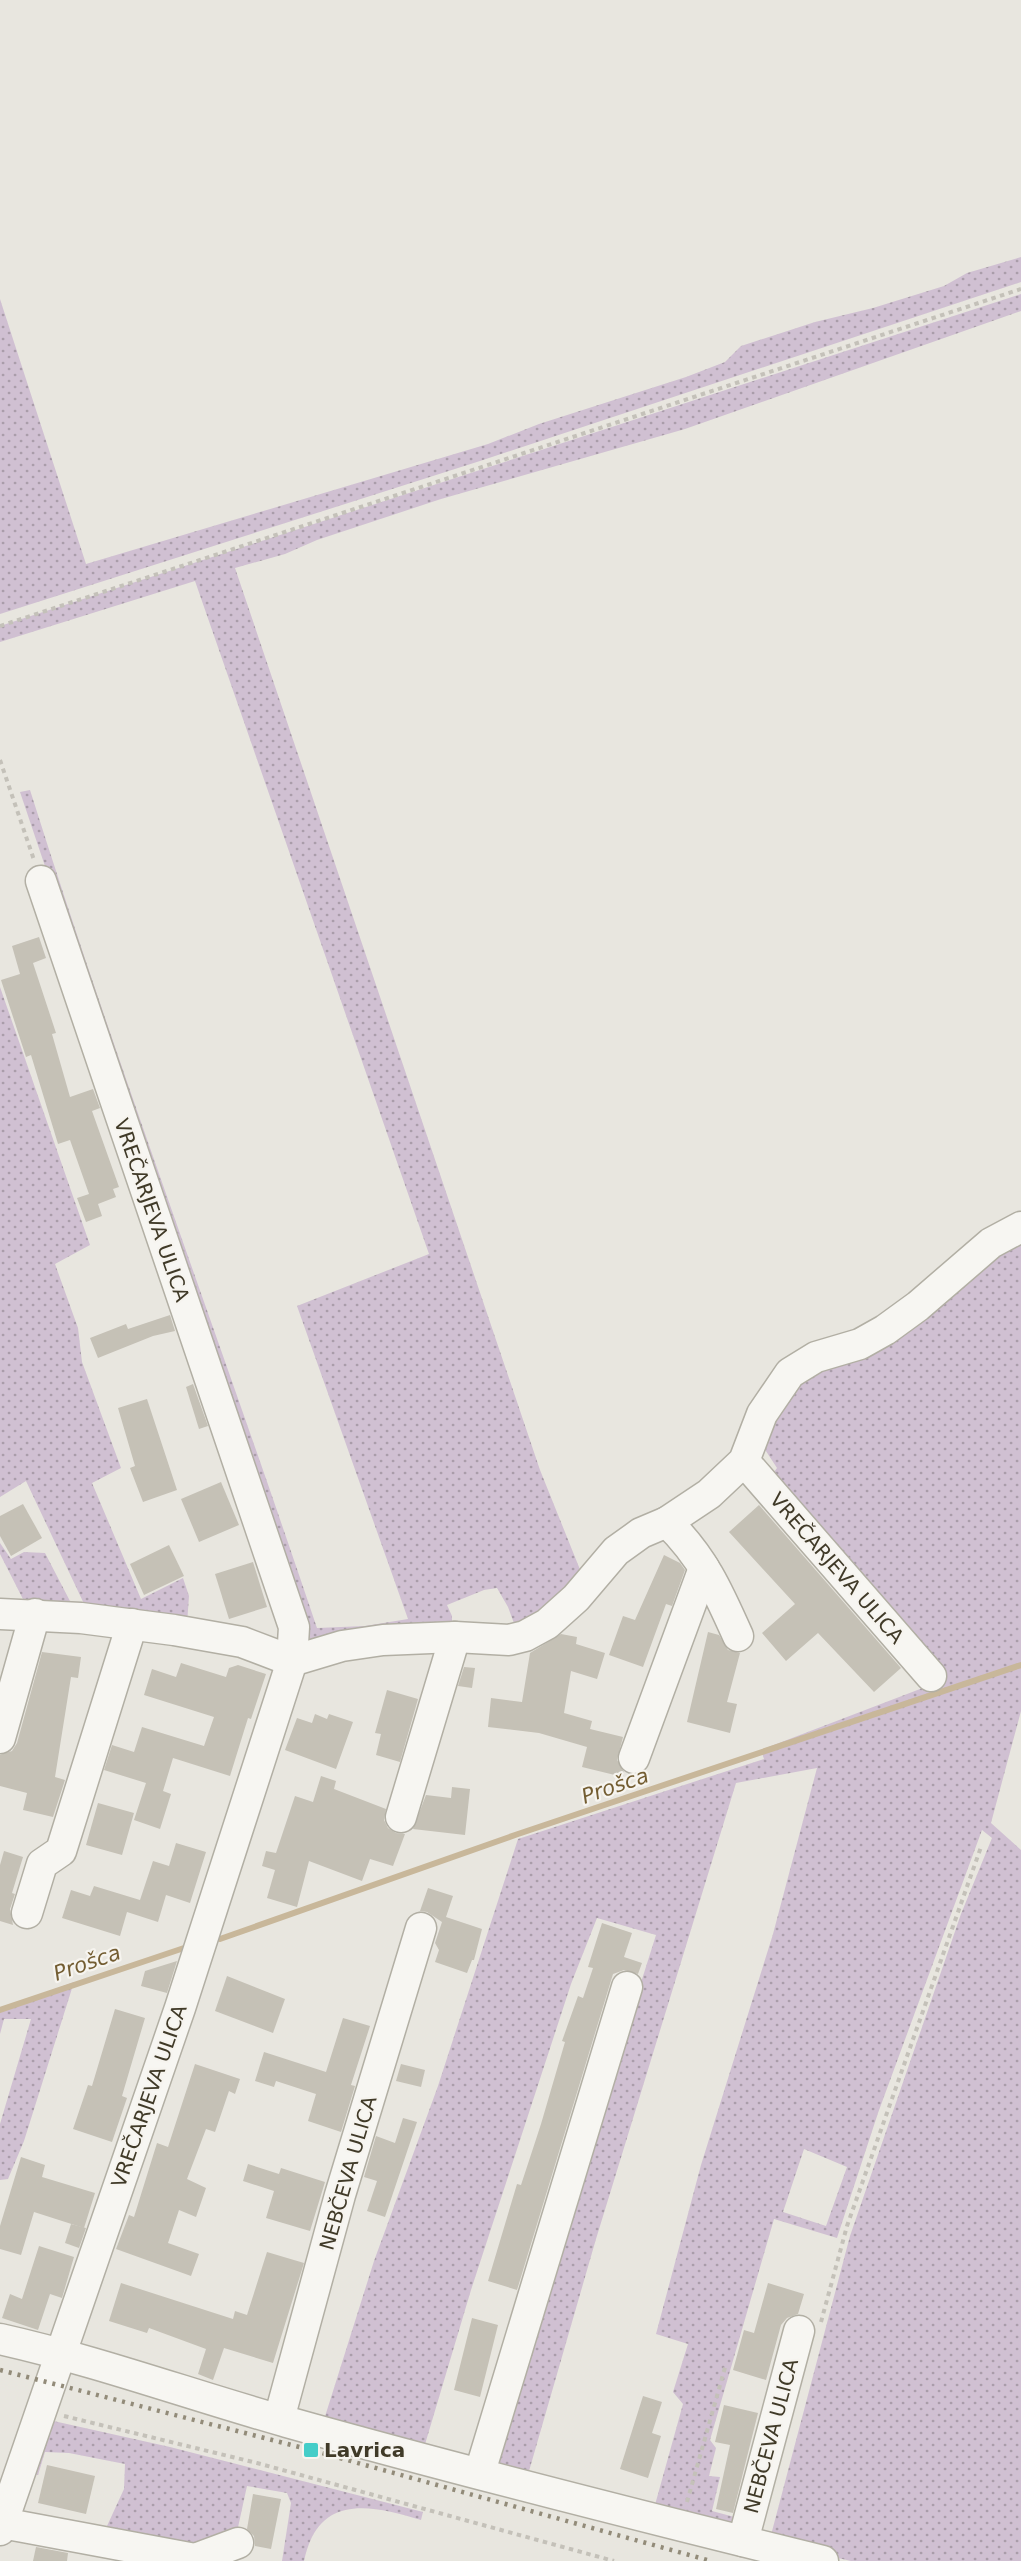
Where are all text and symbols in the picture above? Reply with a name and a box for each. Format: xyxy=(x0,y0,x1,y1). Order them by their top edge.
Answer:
street label: VREČARJEVA ULICA xyxy=(109,1115,195,1305)
street label: VREČARJEVA ULICA xyxy=(765,1488,909,1649)
water label: Prošca xyxy=(578,1763,652,1809)
water label: Prošca xyxy=(50,1940,124,1986)
street label: VREČARJEVA ULICA xyxy=(106,2001,192,2191)
street label: NEBČEVA ULICA xyxy=(315,2093,382,2253)
street label: NEBČEVA ULICA xyxy=(739,2356,803,2516)
place label: Lavrica xyxy=(324,2438,405,2462)
marker: Lavrica xyxy=(302,2441,320,2459)

